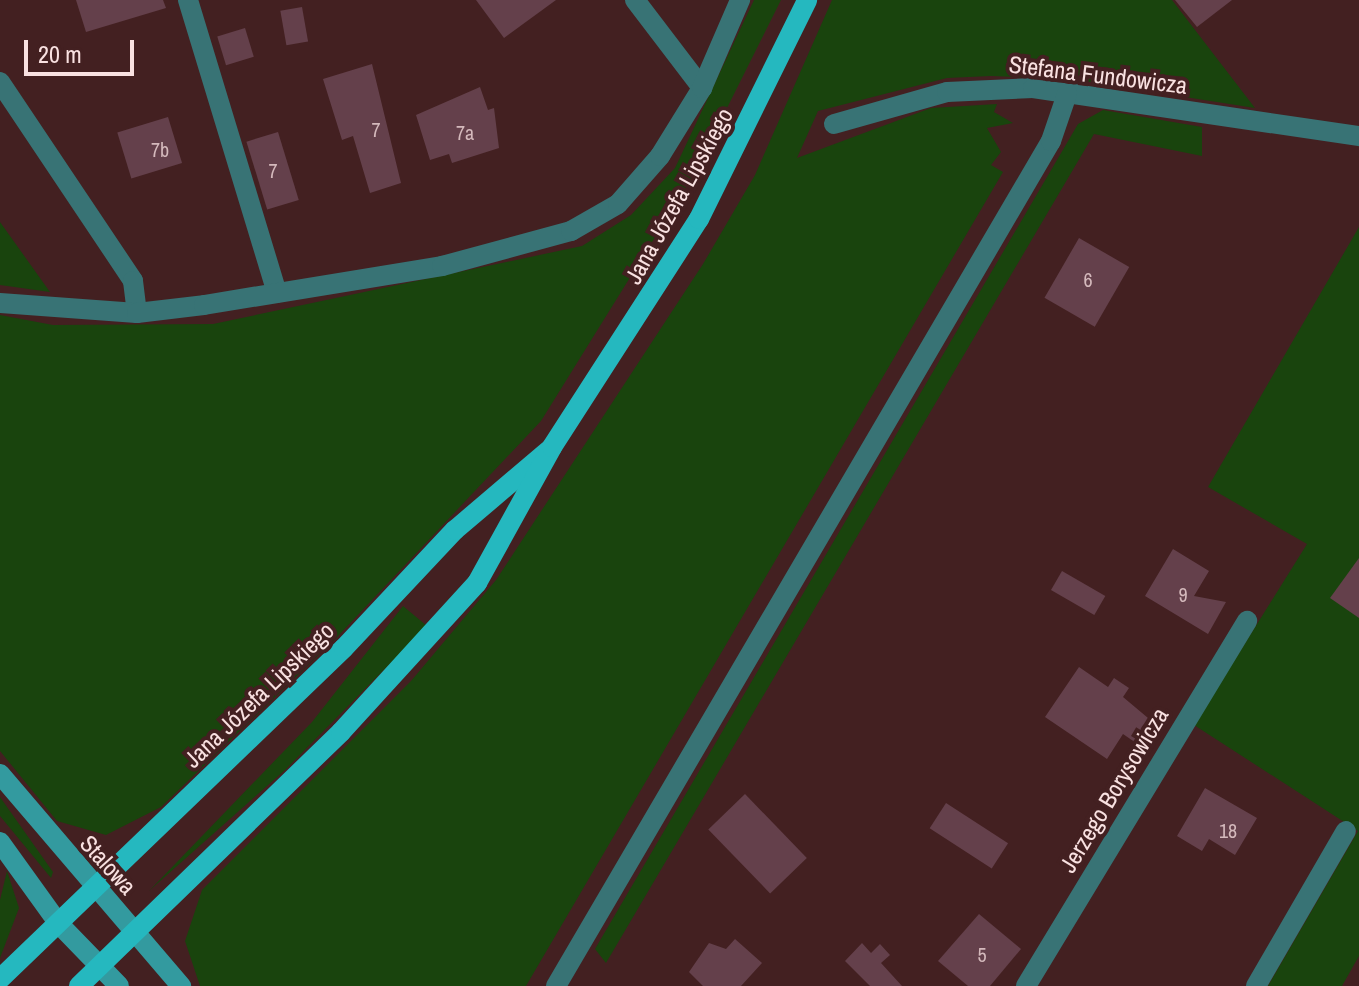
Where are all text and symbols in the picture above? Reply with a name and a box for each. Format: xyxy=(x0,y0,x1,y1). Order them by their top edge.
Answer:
scale bar xyxy=(28,24,138,74)
text: 20 m xyxy=(38,38,82,70)
street label: Stefana Fundowicza xyxy=(1007,50,1189,100)
street label: Jana Józefa Lipskiego xyxy=(619,103,739,289)
house number: 7 xyxy=(371,117,381,141)
house number: 7a xyxy=(456,120,474,144)
house number: 7b xyxy=(151,137,169,161)
house number: 7 xyxy=(268,158,278,182)
house number: 6 xyxy=(1083,267,1093,291)
house number: 9 xyxy=(1178,582,1188,606)
street label: Jana Józefa Lipskiego xyxy=(178,616,340,774)
street label: Jerzego Borysowicza xyxy=(1053,702,1175,878)
house number: 18 xyxy=(1219,818,1237,842)
street label: Stalowa xyxy=(74,829,142,901)
house number: 5 xyxy=(977,942,987,966)

